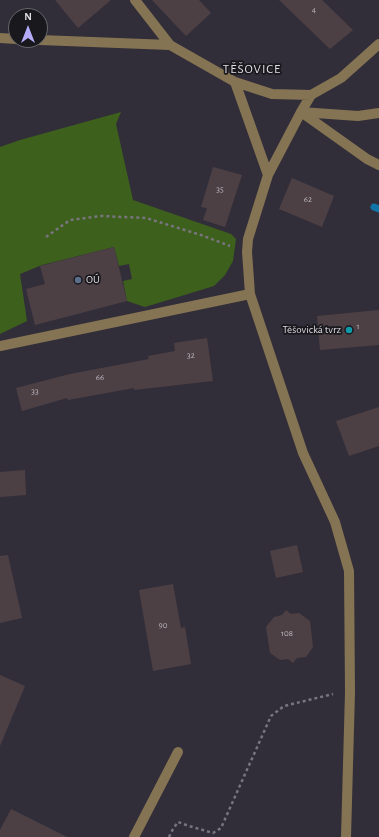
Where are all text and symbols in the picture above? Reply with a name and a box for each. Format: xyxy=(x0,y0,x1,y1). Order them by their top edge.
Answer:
house number: 4 xyxy=(312,4,316,14)
north arrow xyxy=(8,8,48,48)
text: N xyxy=(24,11,32,22)
district label: TĚŠOVICE xyxy=(223,61,281,77)
house number: 35 xyxy=(216,184,224,194)
house number: 62 xyxy=(304,194,312,204)
place label: OÚ xyxy=(86,273,100,287)
marker: OÚ xyxy=(73,275,83,285)
house number: 1 xyxy=(356,321,360,331)
place label: Těšovická tvrz xyxy=(282,323,341,337)
marker: Těšovická tvrz xyxy=(344,325,354,335)
house number: 32 xyxy=(187,350,195,360)
house number: 66 xyxy=(96,372,104,382)
house number: 33 xyxy=(31,386,39,396)
house number: 90 xyxy=(159,620,167,630)
house number: 108 xyxy=(281,628,293,638)

